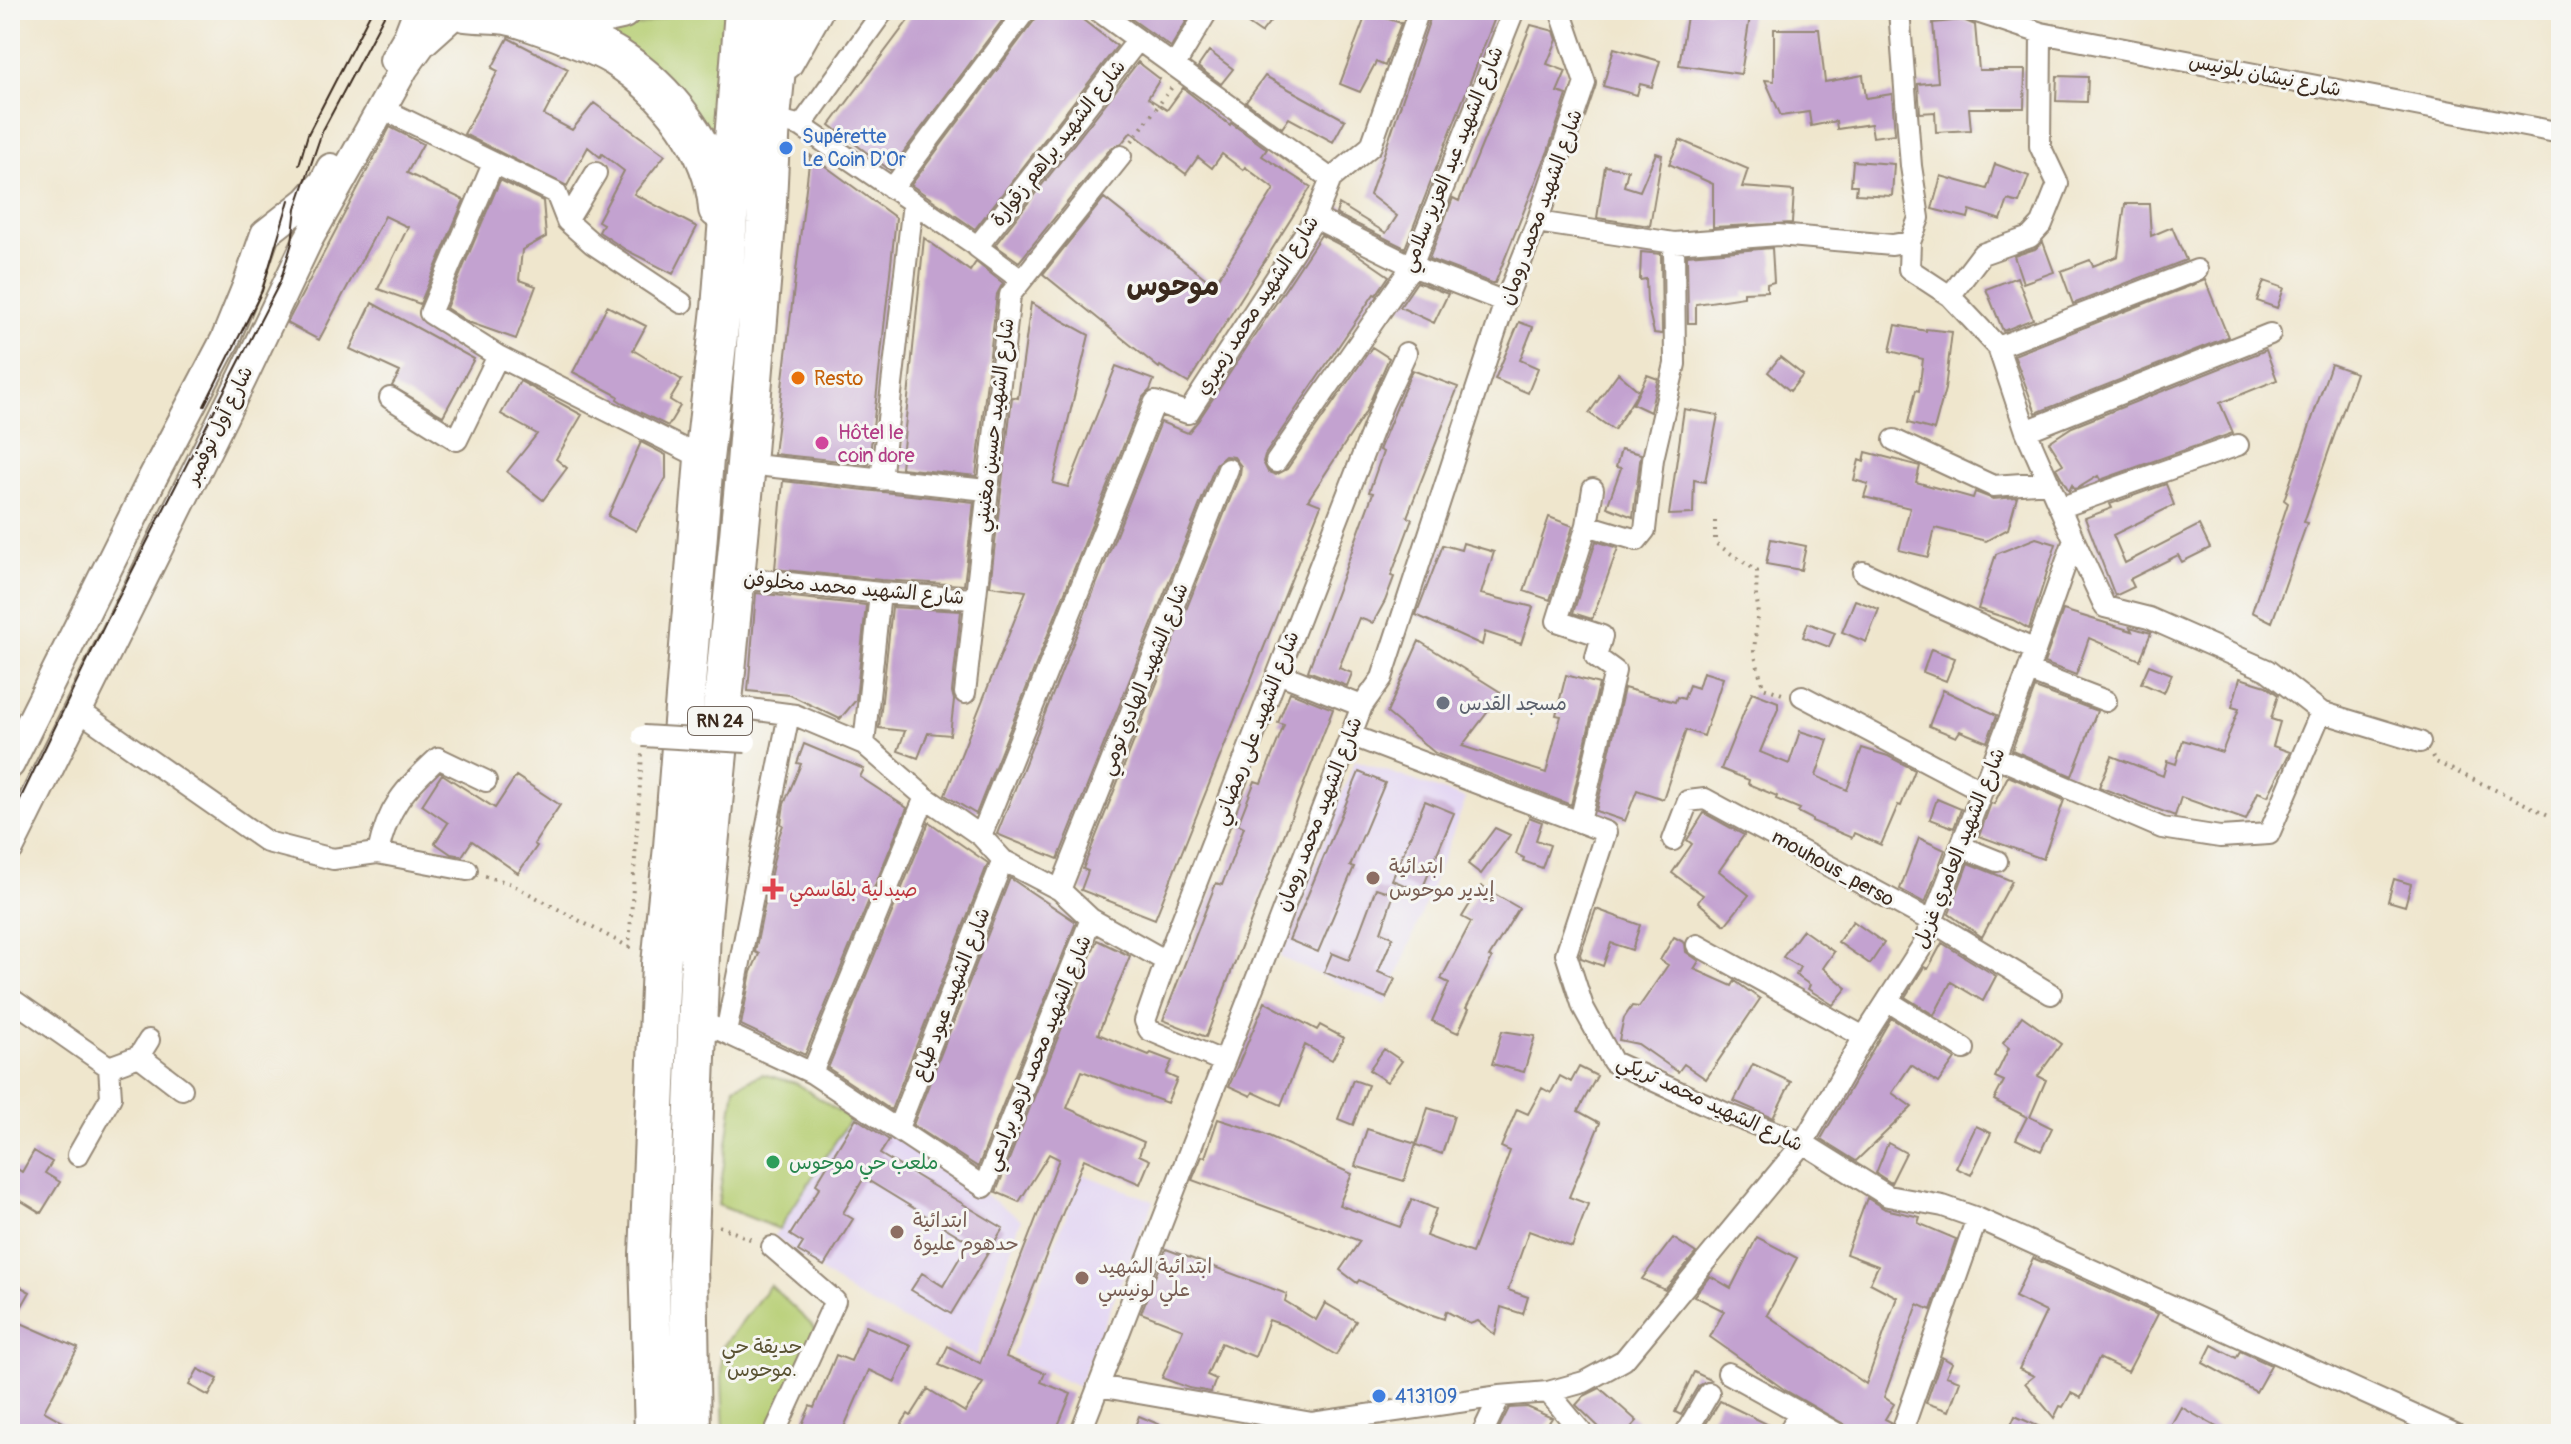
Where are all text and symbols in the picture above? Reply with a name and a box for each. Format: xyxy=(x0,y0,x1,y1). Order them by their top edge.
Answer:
street label: شارع الشهيد عبد العزيز سلامي xyxy=(1395,43,1513,277)
street label: شارع نيشان بلونيس xyxy=(2187,48,2343,103)
street label: شارع الشهيد براهم زقوارة xyxy=(985,55,1133,233)
street label: شارع الشهيد محمد رومان xyxy=(1494,106,1589,309)
place label: Supérette Le Coin D'Or xyxy=(802,124,906,172)
marker: Supérette Le Coin D'Or xyxy=(777,139,795,157)
street label: شارع الشهيد محمد زميري xyxy=(1190,211,1326,400)
district label: موحوس xyxy=(1127,269,1219,304)
street label: شارع الشهيد حسين مغنيني xyxy=(968,317,1024,534)
street label: شارع أول نوفمبر xyxy=(179,362,259,490)
place label: Resto xyxy=(814,366,863,391)
marker: Resto xyxy=(789,369,807,387)
place label: Hôtel le coin dore xyxy=(838,420,915,468)
marker: Hôtel le coin dore xyxy=(813,434,831,452)
street label: شارع الشهيد محمد مخلوفن xyxy=(742,566,965,611)
street label: شارع الشهيد الهادي تومي xyxy=(1094,579,1199,781)
street label: شارع الشهيد على رمضاني xyxy=(1207,627,1309,830)
place label: مسجد القدس xyxy=(1459,691,1567,716)
marker: مسجد القدس xyxy=(1434,694,1452,712)
road number: RN 24 xyxy=(688,707,752,735)
street label: شارع الشهيد محمد رومان xyxy=(1270,713,1369,915)
street label: شارع الشهيد العامري غزيل xyxy=(1907,744,2013,953)
street label: mouhous_perso xyxy=(1767,824,1899,912)
place label: ابتدائية إيدير موحوس xyxy=(1389,854,1494,902)
marker: ابتدائية إيدير موحوس xyxy=(1364,869,1382,887)
place label: صيدلية بلقاسمي xyxy=(789,877,918,907)
marker: صيدلية بلقاسمي xyxy=(764,880,782,898)
street label: شارع الشهيد عبود طباع xyxy=(906,904,996,1084)
street label: شارع الشهيد محمد لزهر برادعي xyxy=(979,932,1101,1176)
street label: شارع الشهيد محمد تريكي xyxy=(1611,1049,1807,1162)
place label: ملعب حي موحوس xyxy=(789,1150,938,1180)
marker: ملعب حي موحوس xyxy=(764,1153,782,1171)
place label: ابتدائية حدهوم عليوة xyxy=(913,1208,1018,1259)
marker: ابتدائية حدهوم عليوة xyxy=(888,1223,906,1241)
place label: ابتدائية الشهيد علي لونيسي xyxy=(1098,1254,1212,1307)
marker: ابتدائية الشهيد علي لونيسي xyxy=(1073,1269,1091,1287)
park label: حديقة حي موحوس. xyxy=(722,1334,802,1382)
place label: 413109 xyxy=(1395,1384,1457,1409)
marker: 413109 xyxy=(1370,1387,1388,1405)

